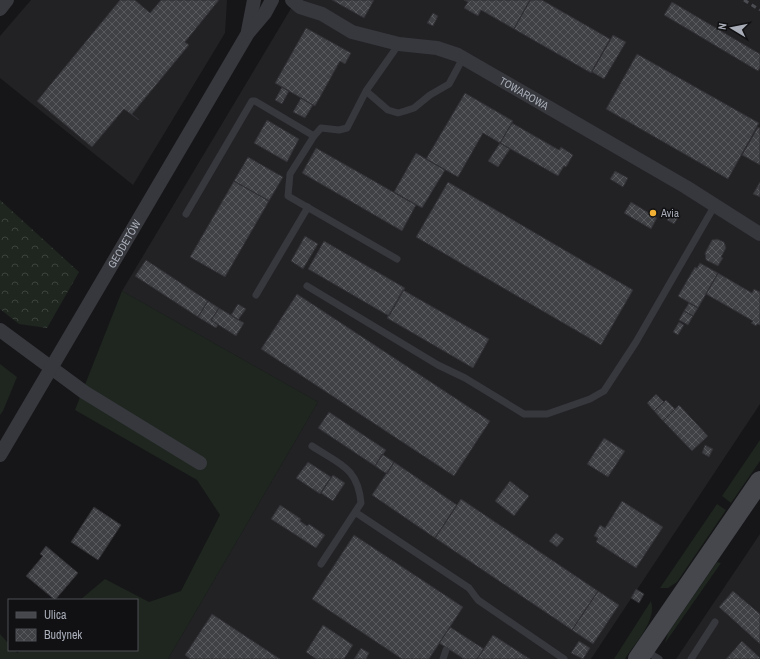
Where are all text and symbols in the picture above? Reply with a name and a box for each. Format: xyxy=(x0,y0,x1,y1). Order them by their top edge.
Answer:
north arrow xyxy=(712,8,752,48)
text: N xyxy=(715,22,730,31)
street label: TOWAROWA xyxy=(497,74,552,113)
place label: Avia xyxy=(660,206,679,220)
marker: Avia xyxy=(648,208,658,218)
street label: GEODETÓW xyxy=(105,217,144,270)
legend xyxy=(8,599,138,651)
text: Ulica xyxy=(44,607,67,623)
text: Budynek xyxy=(44,627,82,643)

